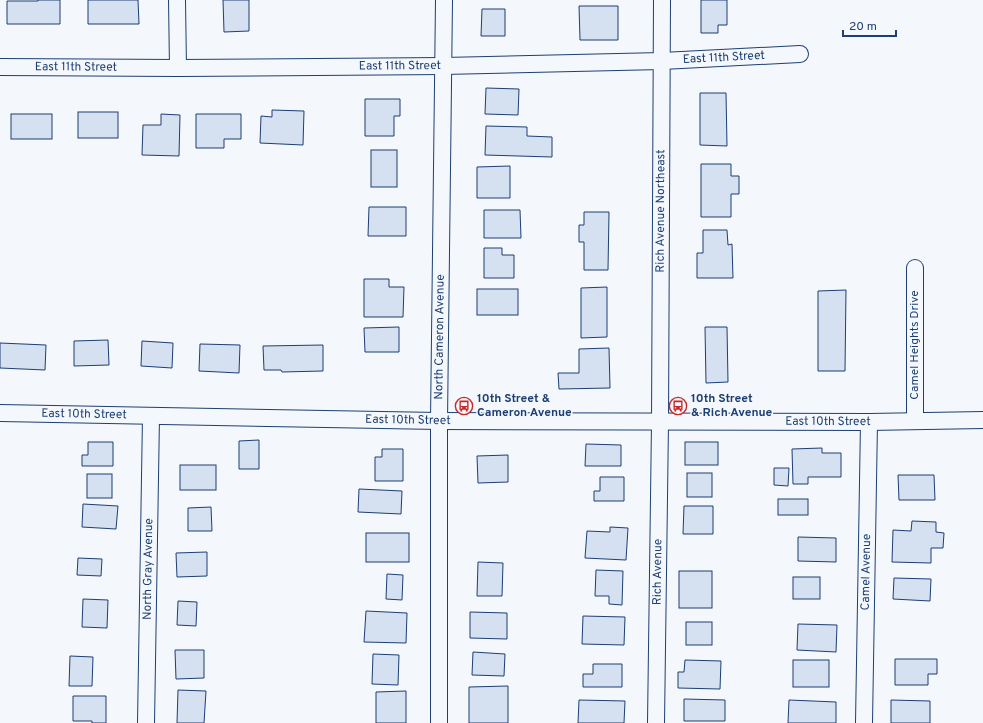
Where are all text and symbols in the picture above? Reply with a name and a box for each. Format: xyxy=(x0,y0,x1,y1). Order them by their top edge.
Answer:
scale bar xyxy=(843,12,896,38)
text: 20 m xyxy=(849,19,877,35)
street label: East 11th Street xyxy=(682,48,765,68)
street label: East 11th Street xyxy=(359,58,441,75)
street label: East 11th Street xyxy=(35,59,117,76)
street label: Rich Avenue Northeast xyxy=(653,149,669,273)
street label: North Cameron Avenue xyxy=(431,274,449,400)
street label: Camel Heights Drive xyxy=(907,290,923,400)
place label: 10th Street & Cameron Avenue xyxy=(477,391,572,421)
place label: 10th Street & Rich Avenue xyxy=(691,391,773,421)
bus stop icon: 10th Street & Cameron Avenue xyxy=(454,396,474,416)
bus stop icon: 10th Street & Rich Avenue xyxy=(668,396,688,416)
street label: East 10th Street xyxy=(41,406,127,423)
street label: East 10th Street xyxy=(365,412,451,429)
street label: East 10th Street xyxy=(785,414,871,430)
street label: North Gray Avenue xyxy=(140,518,157,620)
street label: Camel Avenue xyxy=(858,534,875,611)
street label: Rich Avenue xyxy=(650,539,666,605)

